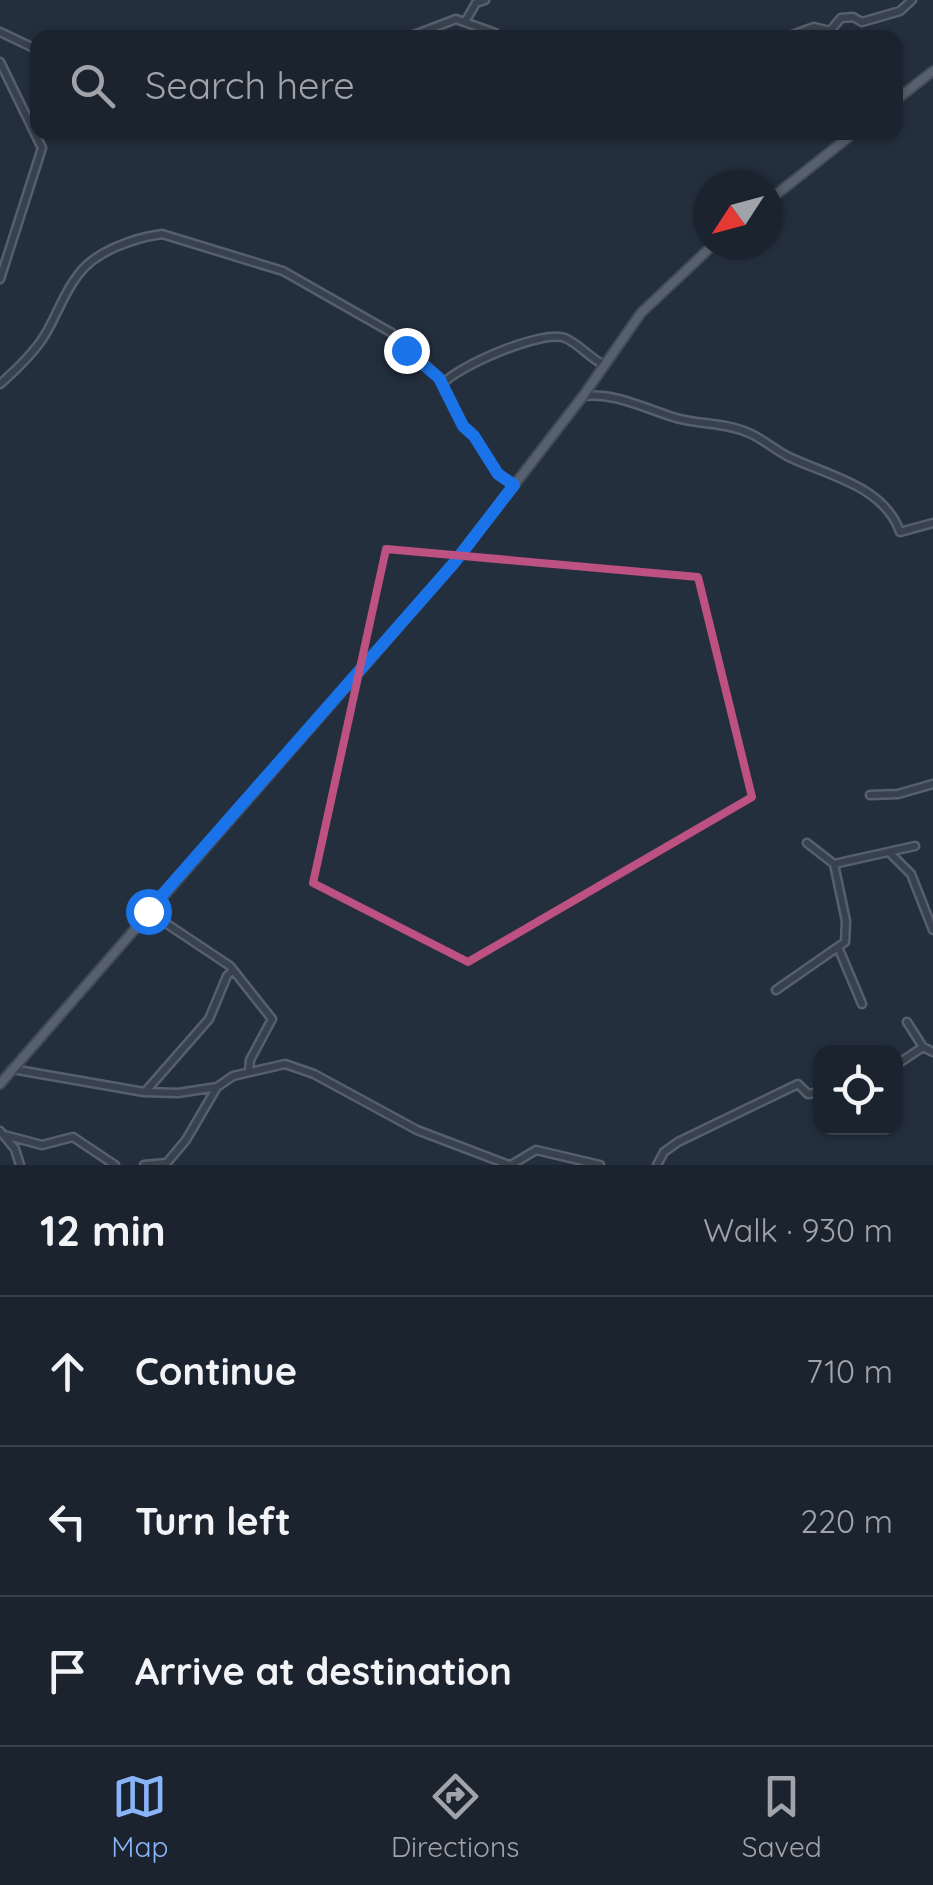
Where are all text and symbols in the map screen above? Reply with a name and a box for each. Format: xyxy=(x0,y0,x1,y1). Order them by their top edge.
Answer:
search box xyxy=(30,30,903,140)
icon: search xyxy=(65,58,120,113)
text: Search here xyxy=(145,61,355,109)
north arrow xyxy=(693,170,783,260)
route end xyxy=(384,328,430,374)
route start xyxy=(126,889,172,935)
map controls xyxy=(813,1045,903,1135)
button: locate xyxy=(813,1045,903,1135)
text: 12 min xyxy=(40,1204,166,1257)
text: Walk · 930 m xyxy=(703,1210,893,1250)
icon: ahead xyxy=(40,1344,95,1399)
text: Continue xyxy=(135,1347,297,1395)
text: 710 m xyxy=(806,1351,893,1391)
icon: left xyxy=(40,1494,95,1549)
text: Turn left xyxy=(135,1497,291,1545)
text: 220 m xyxy=(801,1501,893,1541)
icon: arrive xyxy=(40,1644,95,1699)
text: Arrive at destination xyxy=(135,1647,512,1695)
tab: Map xyxy=(111,1769,168,1864)
tab: Directions xyxy=(391,1769,519,1864)
tab: Saved xyxy=(742,1769,822,1864)

